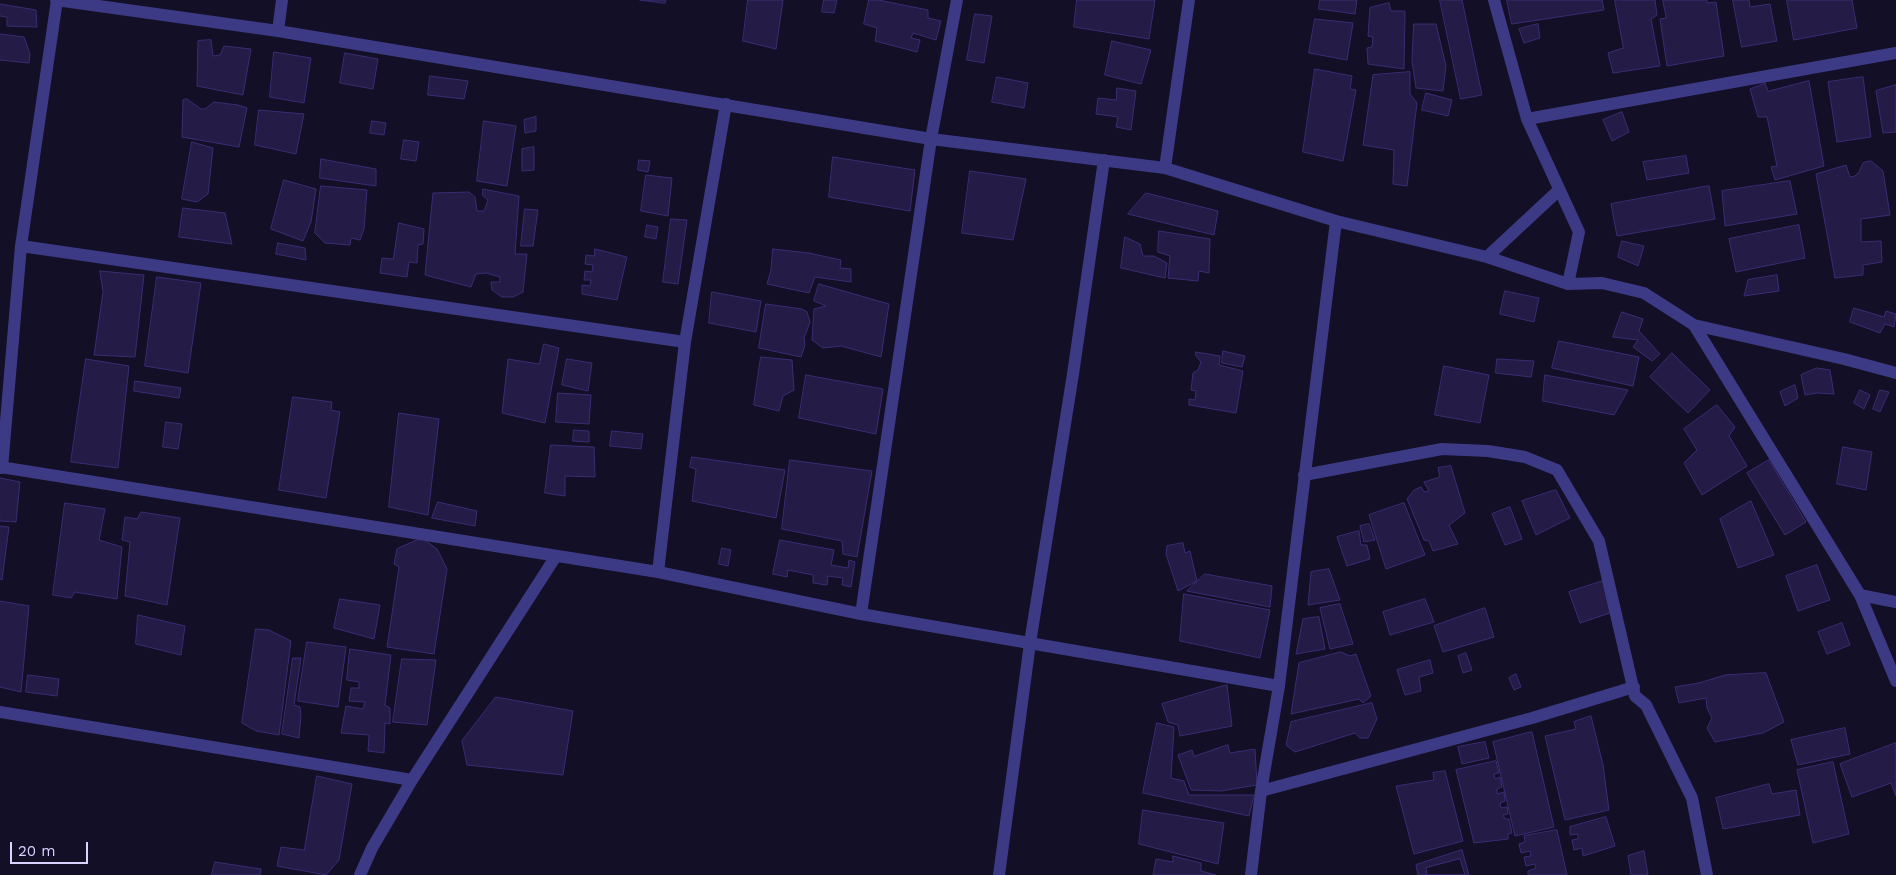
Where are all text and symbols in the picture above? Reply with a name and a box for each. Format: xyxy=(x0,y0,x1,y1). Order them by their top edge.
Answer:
scale bar xyxy=(12,832,90,864)
text: 20 m xyxy=(18,842,56,860)

